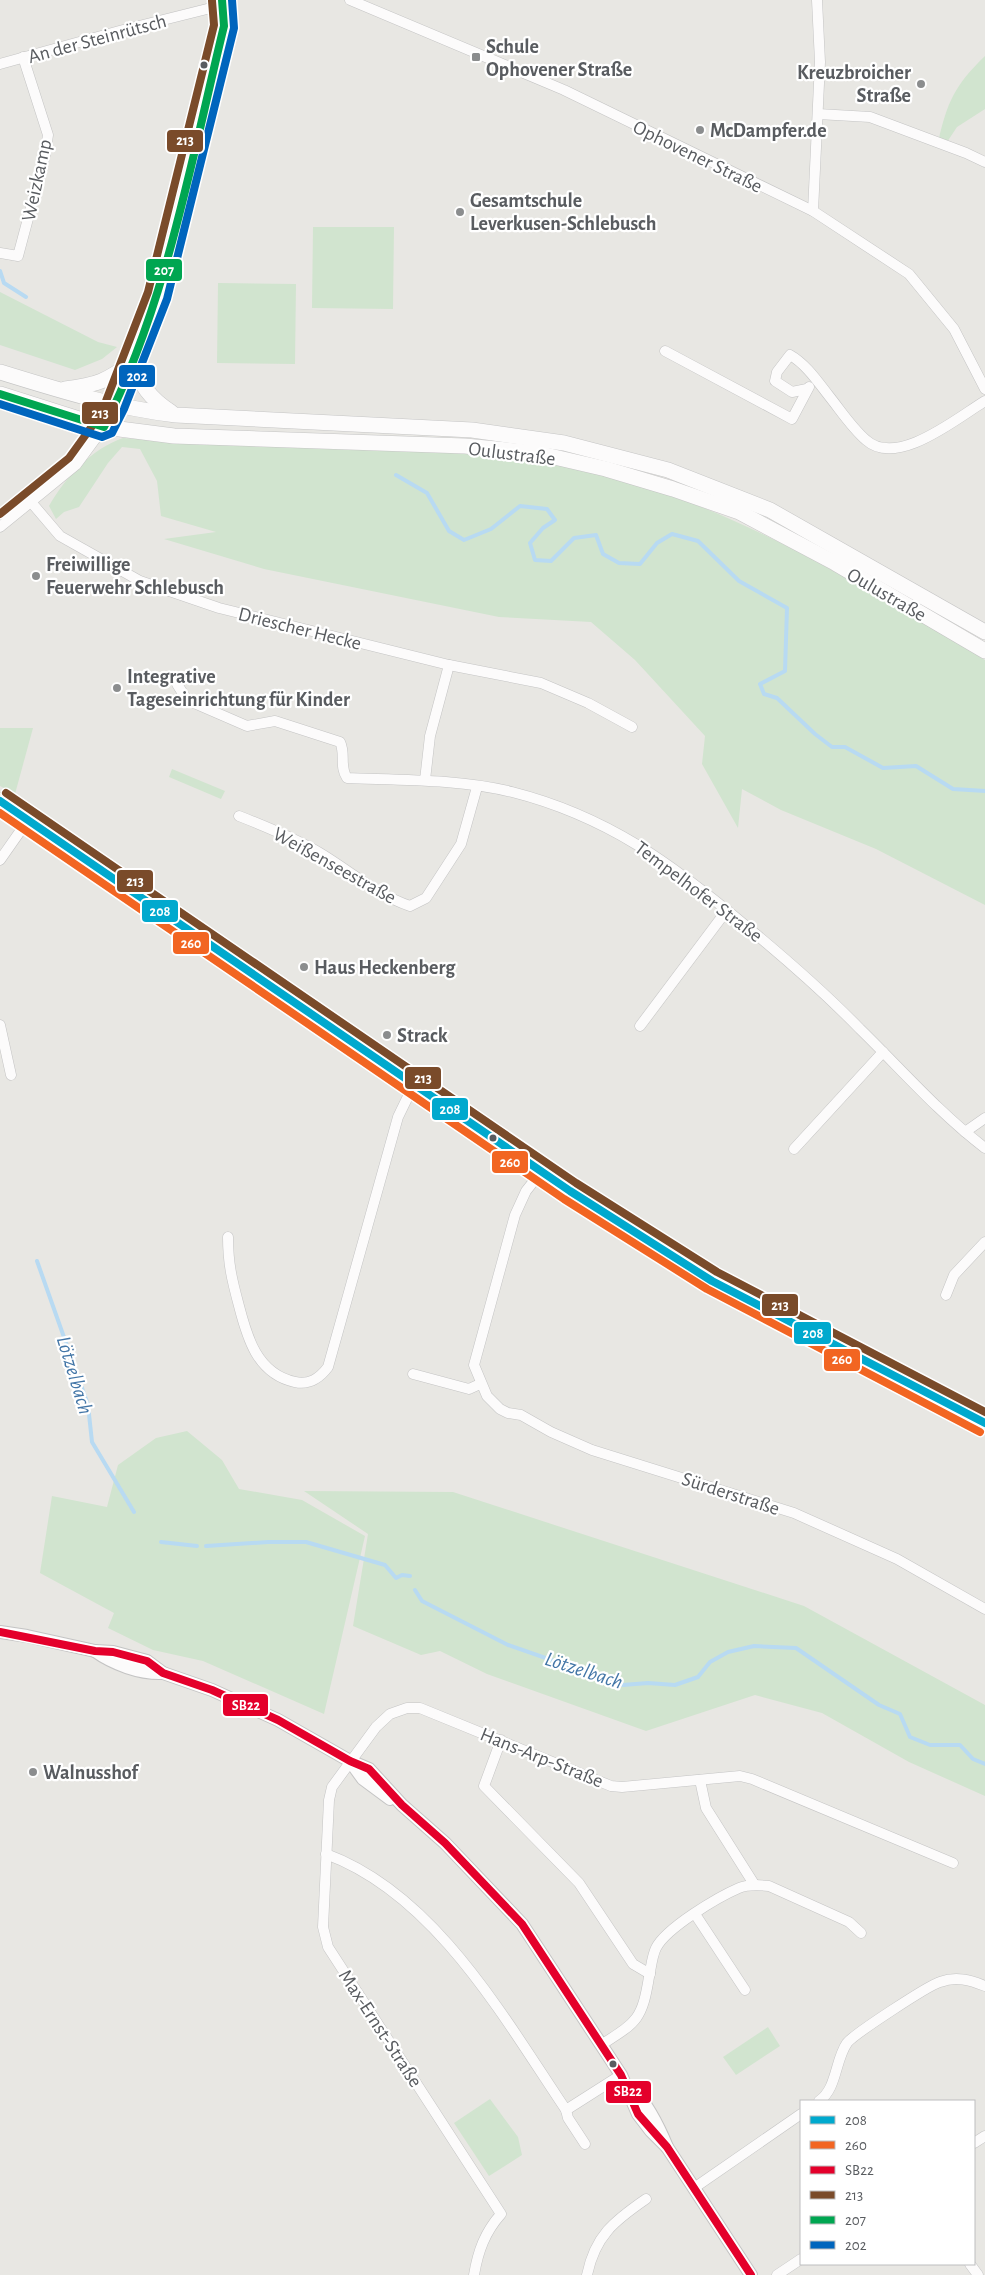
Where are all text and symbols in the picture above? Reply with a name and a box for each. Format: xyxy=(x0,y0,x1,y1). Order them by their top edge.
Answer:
street label: An der Steinrütsch xyxy=(26,11,169,67)
place label: Schule Ophovener Straße xyxy=(486,37,632,80)
marker: Schule Ophovener Straße xyxy=(470,51,482,63)
unlabelled marker xyxy=(199,60,209,70)
place label: Kreuzbroicher Straße xyxy=(797,63,911,106)
marker: Kreuzbroicher Straße xyxy=(915,78,927,90)
street label: Ophovener Straße xyxy=(630,117,765,197)
place label: McDampfer.de xyxy=(710,121,827,141)
marker: McDampfer.de xyxy=(694,124,706,136)
line badge: 213 xyxy=(166,129,204,153)
text: 213 xyxy=(176,134,194,148)
street label: Weizkamp xyxy=(19,137,55,223)
place label: Gesamtschule Leverkusen-Schlebusch xyxy=(470,191,656,234)
marker: Gesamtschule Leverkusen-Schlebusch xyxy=(454,206,466,218)
line badge: 207 xyxy=(145,258,183,282)
text: 207 xyxy=(154,264,174,278)
line badge: 202 xyxy=(118,364,156,388)
text: 202 xyxy=(127,370,148,384)
line badge: 213 xyxy=(81,401,119,425)
text: 213 xyxy=(91,407,109,421)
street label: Oulustraße xyxy=(467,439,557,469)
place label: Freiwillige Feuerwehr Schlebusch xyxy=(46,555,224,598)
street label: Oulustraße xyxy=(844,564,929,625)
marker: Freiwillige Feuerwehr Schlebusch xyxy=(30,570,42,582)
street label: Driescher Hecke xyxy=(236,604,363,654)
place label: Integrative Tageseinrichtung für Kinder xyxy=(127,667,350,710)
marker: Integrative Tageseinrichtung für Kinder xyxy=(111,682,123,694)
street label: Weißenseestraße xyxy=(270,824,399,908)
street label: Tempelhofer Straße xyxy=(631,837,766,946)
line badge: 213 xyxy=(116,869,154,893)
text: 213 xyxy=(126,875,144,889)
line badge: 208 xyxy=(141,899,179,923)
text: 208 xyxy=(150,905,170,919)
line badge: 260 xyxy=(172,931,210,955)
text: 260 xyxy=(181,937,201,951)
place label: Haus Heckenberg xyxy=(314,958,456,978)
marker: Haus Heckenberg xyxy=(298,961,310,973)
place label: Strack xyxy=(397,1026,448,1046)
marker: Strack xyxy=(381,1029,393,1041)
line badge: 213 xyxy=(404,1066,442,1090)
text: 213 xyxy=(414,1072,432,1086)
line badge: 208 xyxy=(431,1097,469,1121)
text: 208 xyxy=(440,1103,460,1117)
unlabelled marker xyxy=(488,1133,498,1143)
line badge: 260 xyxy=(491,1150,529,1174)
text: 260 xyxy=(500,1156,520,1170)
line badge: 213 xyxy=(761,1293,799,1317)
text: 213 xyxy=(771,1299,789,1313)
line badge: 208 xyxy=(793,1321,832,1345)
text: 208 xyxy=(803,1327,823,1341)
water label: Lötzelbach xyxy=(53,1333,96,1417)
line badge: 260 xyxy=(823,1348,861,1372)
text: 260 xyxy=(832,1353,852,1367)
street label: Sürderstraße xyxy=(679,1469,782,1519)
water label: Lötzelbach xyxy=(542,1648,626,1693)
line badge: SB22 xyxy=(222,1693,269,1717)
text: SB22 xyxy=(232,1699,261,1713)
street label: Hans-Arp-Straße xyxy=(477,1724,606,1792)
place label: Walnusshof xyxy=(43,1763,139,1783)
marker: Walnusshof xyxy=(27,1766,39,1778)
street label: Max-Ernst-Straße xyxy=(335,1966,426,2091)
unlabelled marker xyxy=(608,2059,618,2069)
line badge: SB22 xyxy=(605,2080,652,2104)
text: SB22 xyxy=(614,2085,643,2099)
legend xyxy=(800,2100,975,2265)
text: 208 xyxy=(845,2113,867,2128)
text: 260 xyxy=(845,2138,867,2153)
text: SB22 xyxy=(845,2163,874,2178)
text: 213 xyxy=(845,2188,863,2203)
text: 207 xyxy=(845,2213,866,2228)
text: 202 xyxy=(845,2238,867,2253)

